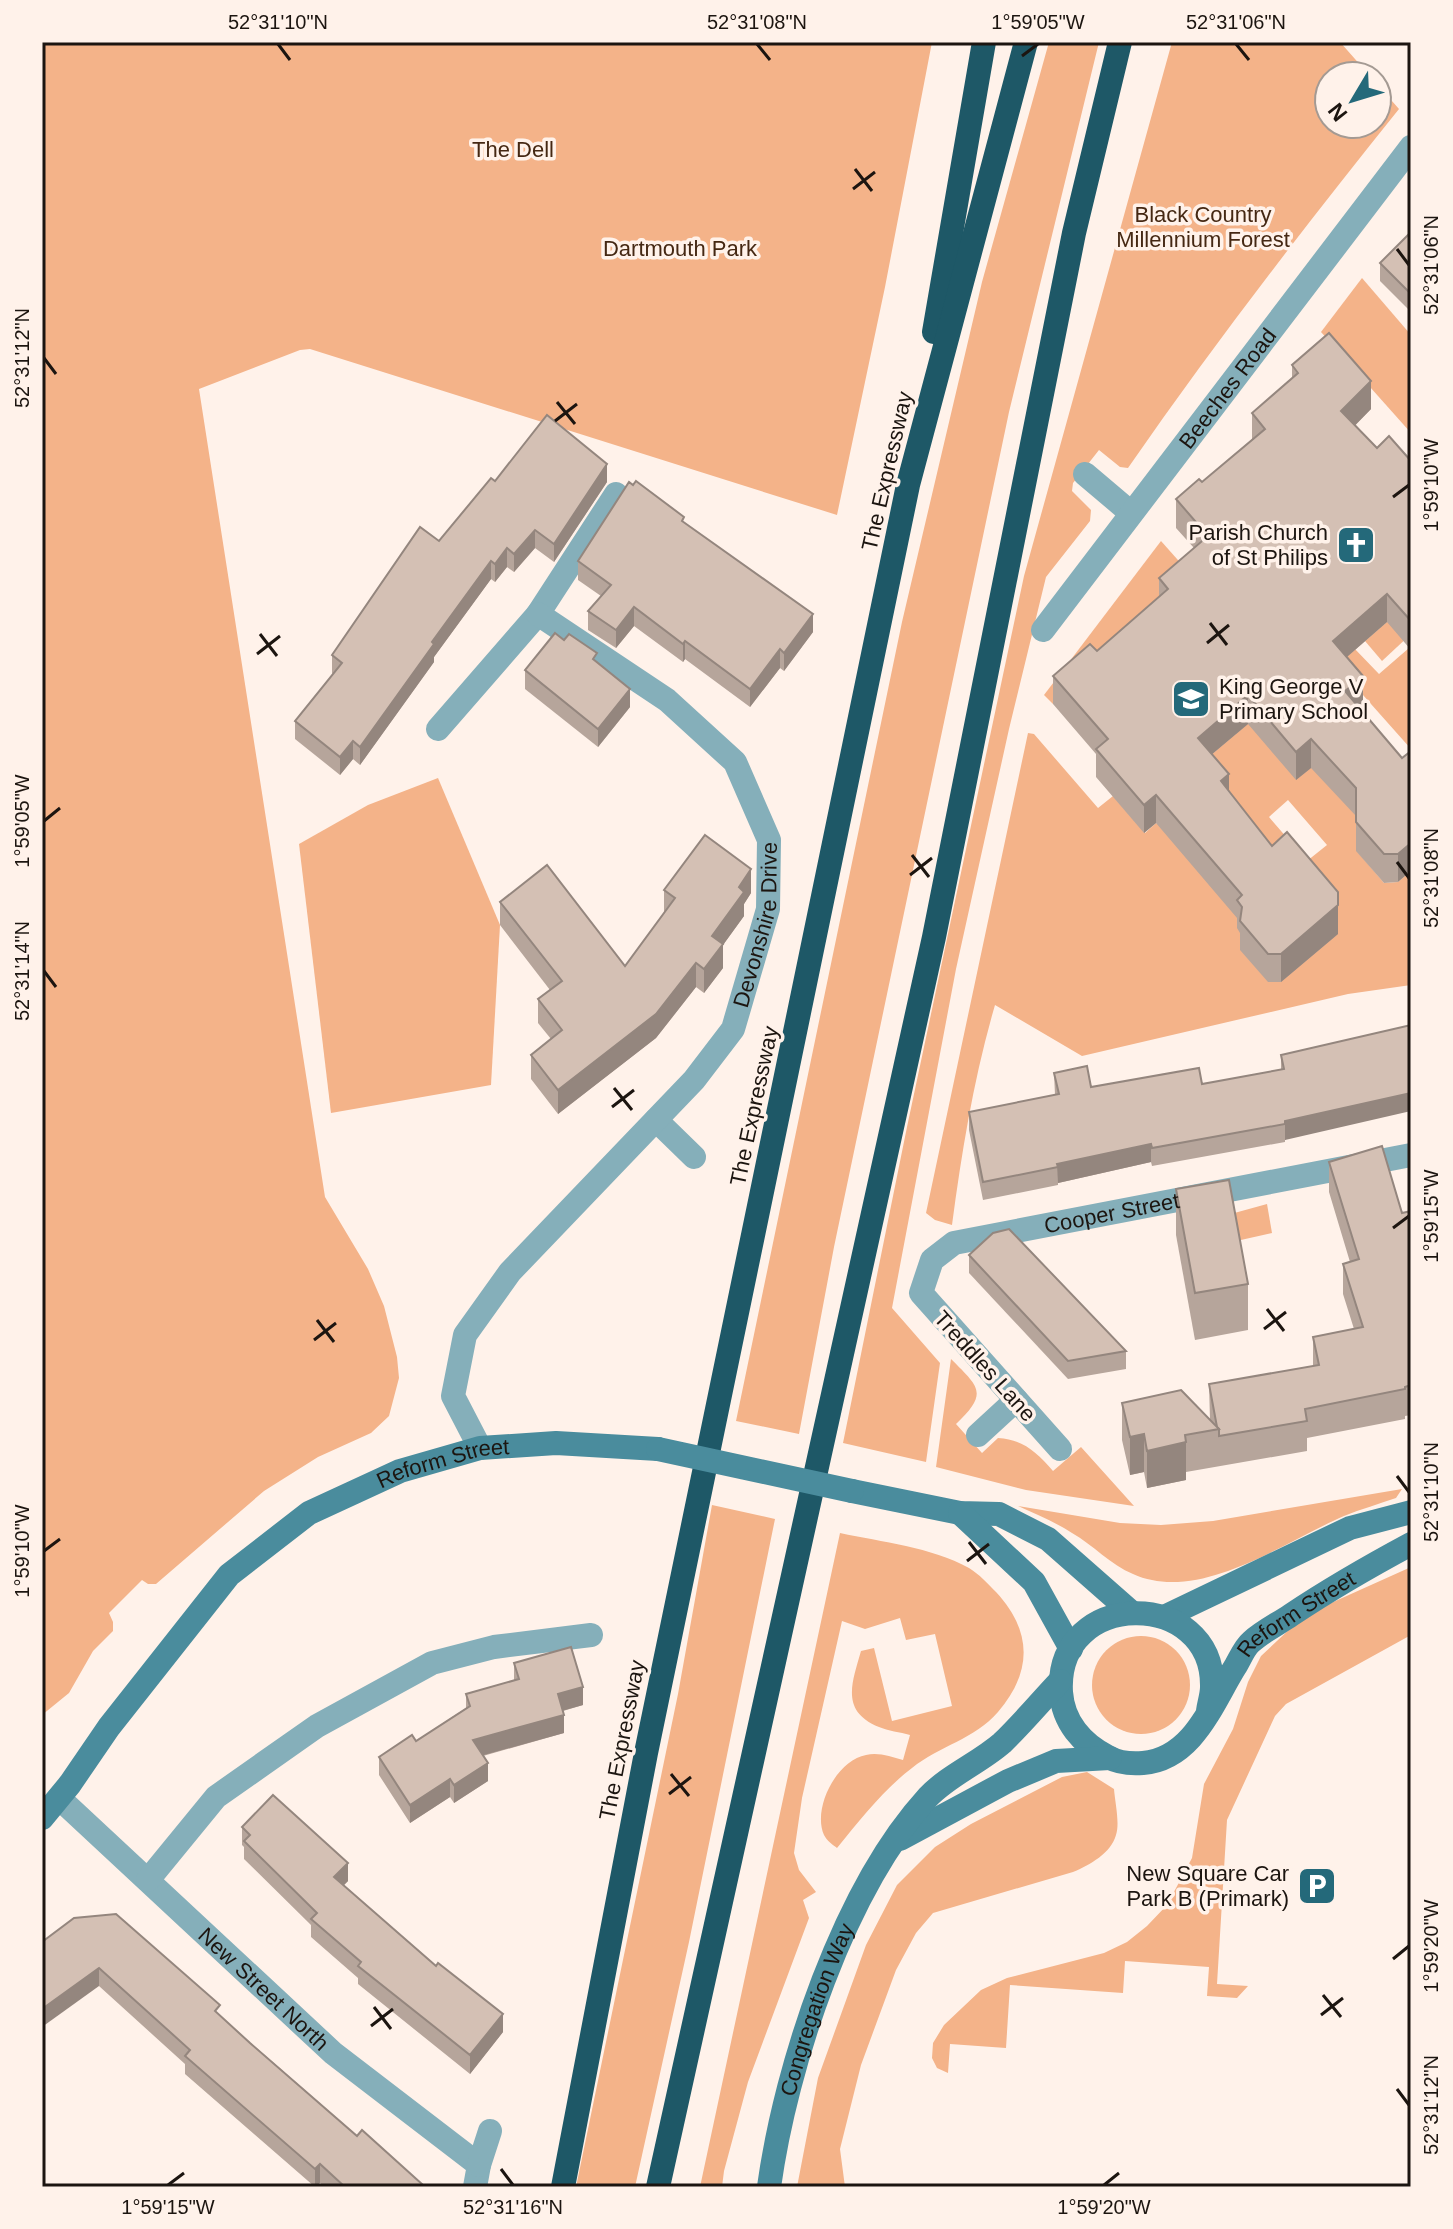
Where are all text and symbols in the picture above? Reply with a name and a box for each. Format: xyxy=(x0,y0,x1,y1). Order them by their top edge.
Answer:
text: 52°31'10"N xyxy=(228,11,328,33)
text: 52°31'08"N xyxy=(707,11,807,33)
text: 1°59'05"W xyxy=(991,11,1085,33)
text: 52°31'06"N xyxy=(1186,11,1286,33)
north arrow xyxy=(1313,60,1393,140)
text: N xyxy=(1323,98,1352,126)
park label: The Dell xyxy=(472,137,554,162)
park label: Black Country Millennium Forest xyxy=(1116,202,1290,252)
text: 52°31'06"N xyxy=(1420,215,1442,315)
park label: Dartmouth Park xyxy=(603,236,758,261)
text: 52°31'12"N xyxy=(11,308,33,408)
street label: Beeches Road xyxy=(1174,323,1281,453)
street label: The Expressway xyxy=(857,389,917,553)
text: 1°59'10"W xyxy=(1420,438,1442,532)
place label: Parish Church of St Philips xyxy=(1189,520,1328,570)
church icon: Parish Church of St Philips xyxy=(1335,524,1377,566)
place label: King George V Primary School xyxy=(1219,674,1368,724)
school or university icon: King George V Primary School xyxy=(1170,678,1212,720)
text: 1°59'05"W xyxy=(11,774,33,868)
text: 52°31'08"N xyxy=(1420,828,1442,928)
street label: Devonshire Drive xyxy=(728,842,781,1010)
text: 52°31'14"N xyxy=(11,921,33,1021)
street label: The Expressway xyxy=(725,1024,783,1188)
text: 1°59'15"W xyxy=(1420,1169,1442,1263)
street label: Cooper Street xyxy=(1042,1187,1181,1238)
street label: Treddles Lane xyxy=(929,1306,1041,1426)
street label: Reform Street xyxy=(372,1434,510,1493)
text: 52°31'10"N xyxy=(1420,1442,1442,1542)
text: 1°59'10"W xyxy=(11,1504,33,1598)
street label: Reform Street xyxy=(1231,1566,1359,1661)
street label: The Expressway xyxy=(594,1658,650,1822)
place label: New Square Car Park B (Primark) xyxy=(1126,1861,1289,1911)
parking icon: New Square Car Park B (Primark) xyxy=(1296,1865,1338,1907)
text: 1°59'20"W xyxy=(1420,1899,1442,1993)
street label: Congregation Way xyxy=(775,1919,858,2099)
street label: New Street North xyxy=(194,1922,334,2055)
text: 52°31'12"N xyxy=(1420,2055,1442,2155)
text: 1°59'15"W xyxy=(121,2196,215,2218)
text: 52°31'16"N xyxy=(463,2196,563,2218)
text: 1°59'20"W xyxy=(1057,2196,1151,2218)

